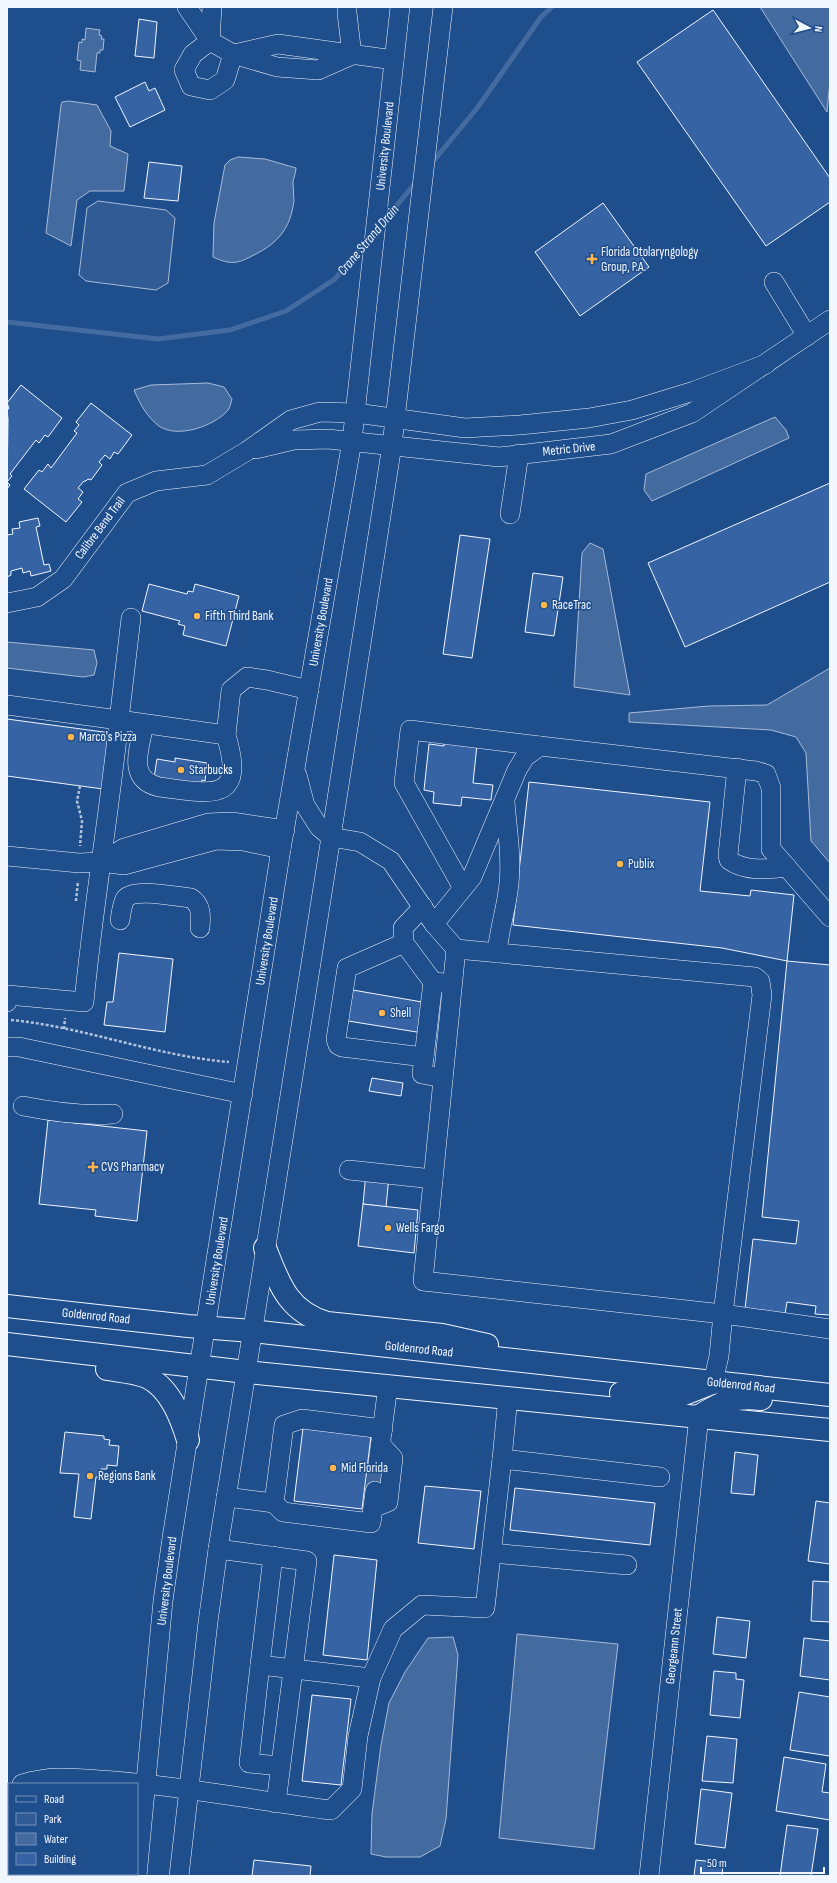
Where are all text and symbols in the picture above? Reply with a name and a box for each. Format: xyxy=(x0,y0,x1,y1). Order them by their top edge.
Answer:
north arrow xyxy=(789,8,829,48)
text: N xyxy=(812,25,825,33)
street label: University Boulevard xyxy=(372,101,398,191)
water label: Crane Strand Drain xyxy=(333,201,403,279)
place label: Florida Otolaryngology Group, P.A. xyxy=(601,244,698,275)
marker: Florida Otolaryngology Group, P.A. xyxy=(586,253,598,265)
street label: Metric Drive xyxy=(542,438,596,460)
street label: Calibre Bend Trail xyxy=(71,494,129,562)
street label: University Boulevard xyxy=(305,577,337,667)
place label: RaceTrac xyxy=(552,597,591,613)
marker: RaceTrac xyxy=(539,600,549,610)
place label: Fifth Third Bank xyxy=(205,608,273,624)
marker: Fifth Third Bank xyxy=(192,611,202,621)
place label: Marco's Pizza xyxy=(79,729,137,745)
marker: Marco's Pizza xyxy=(66,732,76,742)
place label: Starbucks xyxy=(189,762,233,778)
marker: Starbucks xyxy=(176,765,186,775)
place label: Publix xyxy=(628,856,654,872)
marker: Publix xyxy=(615,859,625,869)
street label: University Boulevard xyxy=(252,896,282,986)
place label: Shell xyxy=(390,1005,411,1021)
marker: Shell xyxy=(377,1008,387,1018)
place label: CVS Pharmacy xyxy=(101,1159,164,1175)
marker: CVS Pharmacy xyxy=(88,1162,98,1172)
street label: University Boulevard xyxy=(202,1216,232,1306)
place label: Wells Fargo xyxy=(396,1220,445,1236)
marker: Wells Fargo xyxy=(383,1223,393,1233)
street label: Goldenrod Road xyxy=(61,1304,131,1328)
street label: Goldenrod Road xyxy=(384,1337,454,1361)
street label: Goldenrod Road xyxy=(706,1373,776,1397)
place label: Mid Florida xyxy=(341,1460,388,1476)
marker: Mid Florida xyxy=(328,1463,338,1473)
place label: Regions Bank xyxy=(98,1468,156,1484)
marker: Regions Bank xyxy=(85,1471,95,1481)
street label: University Boulevard xyxy=(154,1536,180,1626)
street label: Georgeann Street xyxy=(662,1607,686,1685)
legend xyxy=(8,1783,138,1875)
text: Road xyxy=(44,1792,64,1807)
text: Park xyxy=(44,1812,62,1827)
text: Water xyxy=(44,1832,68,1847)
scale bar xyxy=(701,1849,824,1875)
text: Building xyxy=(44,1852,76,1867)
text: 50 m xyxy=(707,1856,727,1871)

